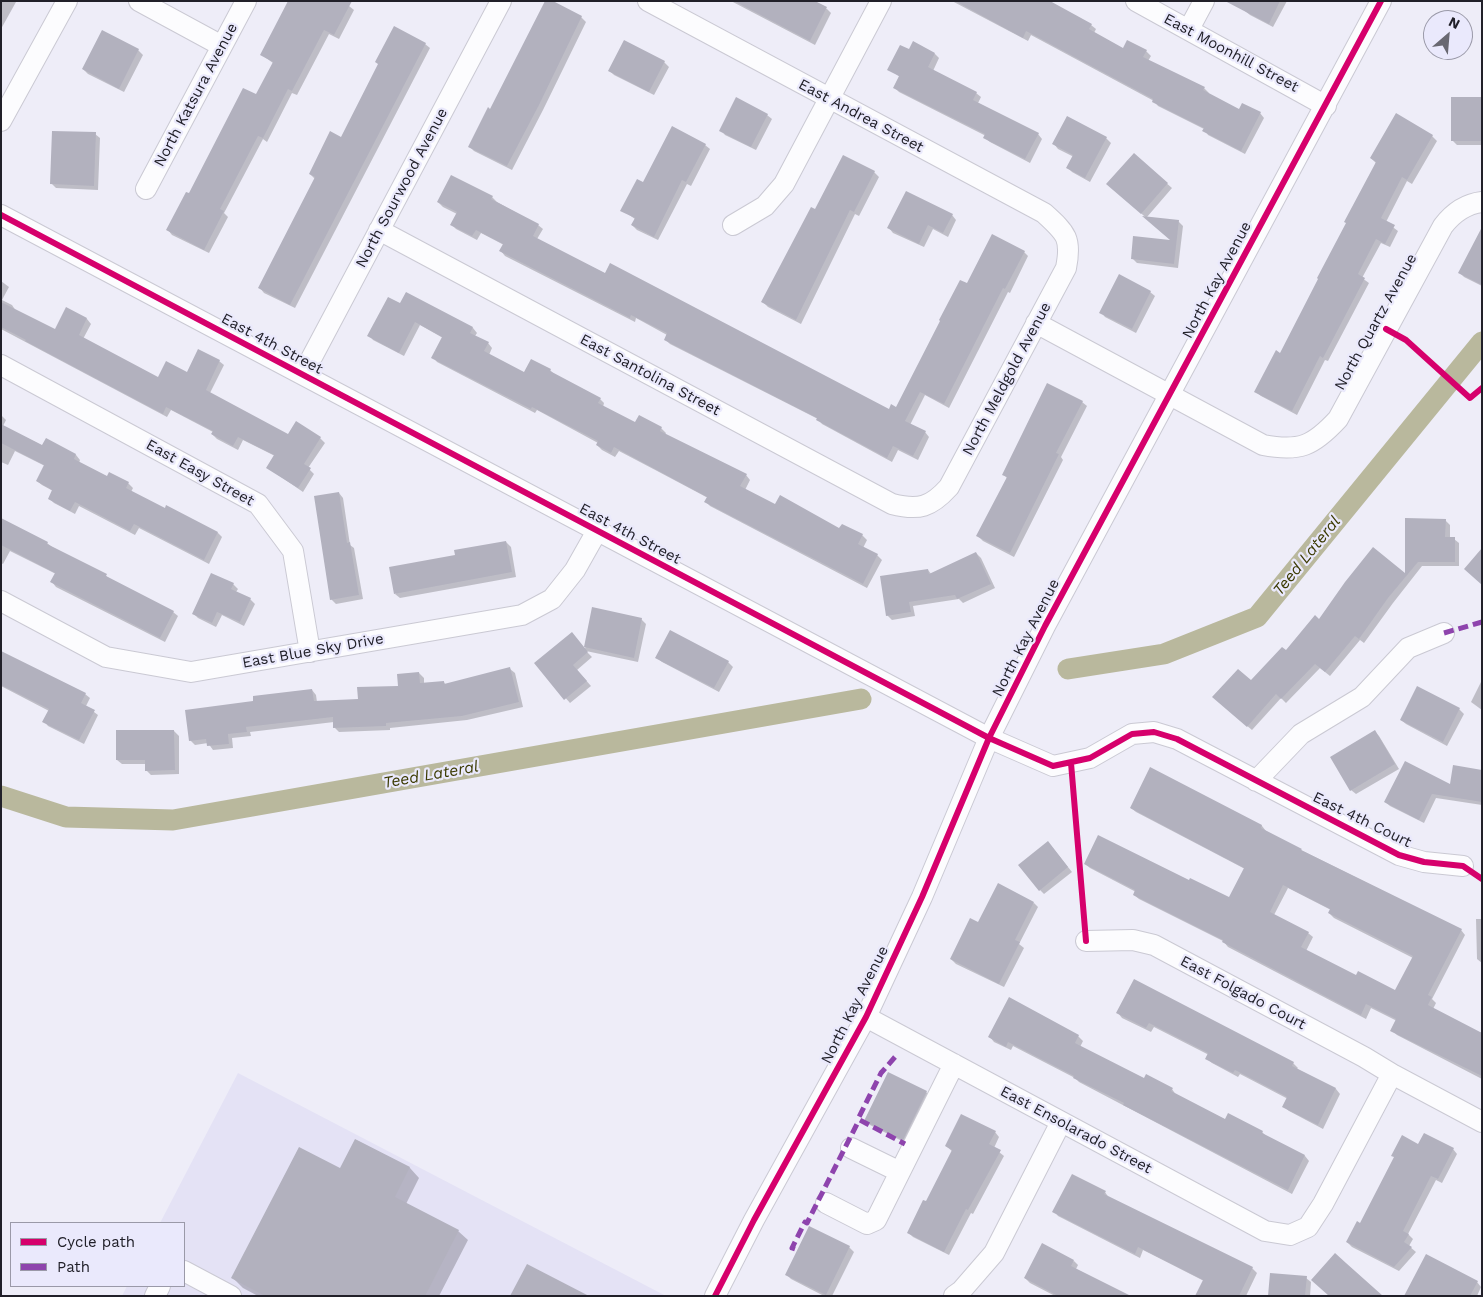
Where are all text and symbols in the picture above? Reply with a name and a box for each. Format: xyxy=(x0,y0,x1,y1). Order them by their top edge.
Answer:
street label: East Moonhill Street xyxy=(1161,10,1301,96)
north arrow xyxy=(1423,10,1473,60)
text: N xyxy=(1446,13,1463,32)
street label: North Katsura Avenue xyxy=(150,20,242,170)
street label: East Andrea Street xyxy=(795,75,927,157)
street label: North Sourwood Avenue xyxy=(352,105,452,271)
street label: North Kay Avenue xyxy=(1179,218,1255,342)
street label: North Quartz Avenue xyxy=(1331,251,1421,393)
street label: North Meldgold Avenue xyxy=(959,299,1055,459)
street label: East 4th Street xyxy=(218,310,326,378)
street label: East Santolina Street xyxy=(577,330,723,420)
street label: East Easy Street xyxy=(143,436,257,510)
street label: East 4th Street xyxy=(576,500,684,568)
water label: Teed Lateral xyxy=(1269,512,1345,600)
street label: North Kay Avenue xyxy=(989,576,1063,700)
street label: East Blue Sky Drive xyxy=(241,630,385,672)
water label: Teed Lateral xyxy=(382,757,480,793)
street label: East 4th Court xyxy=(1310,788,1414,852)
street label: North Kay Avenue xyxy=(818,943,892,1067)
street label: East Folgado Court xyxy=(1177,952,1309,1034)
street label: East Ensolarado Street xyxy=(997,1082,1155,1178)
legend xyxy=(10,1222,185,1287)
text: Cycle path xyxy=(57,1233,135,1251)
text: Path xyxy=(57,1258,90,1276)

